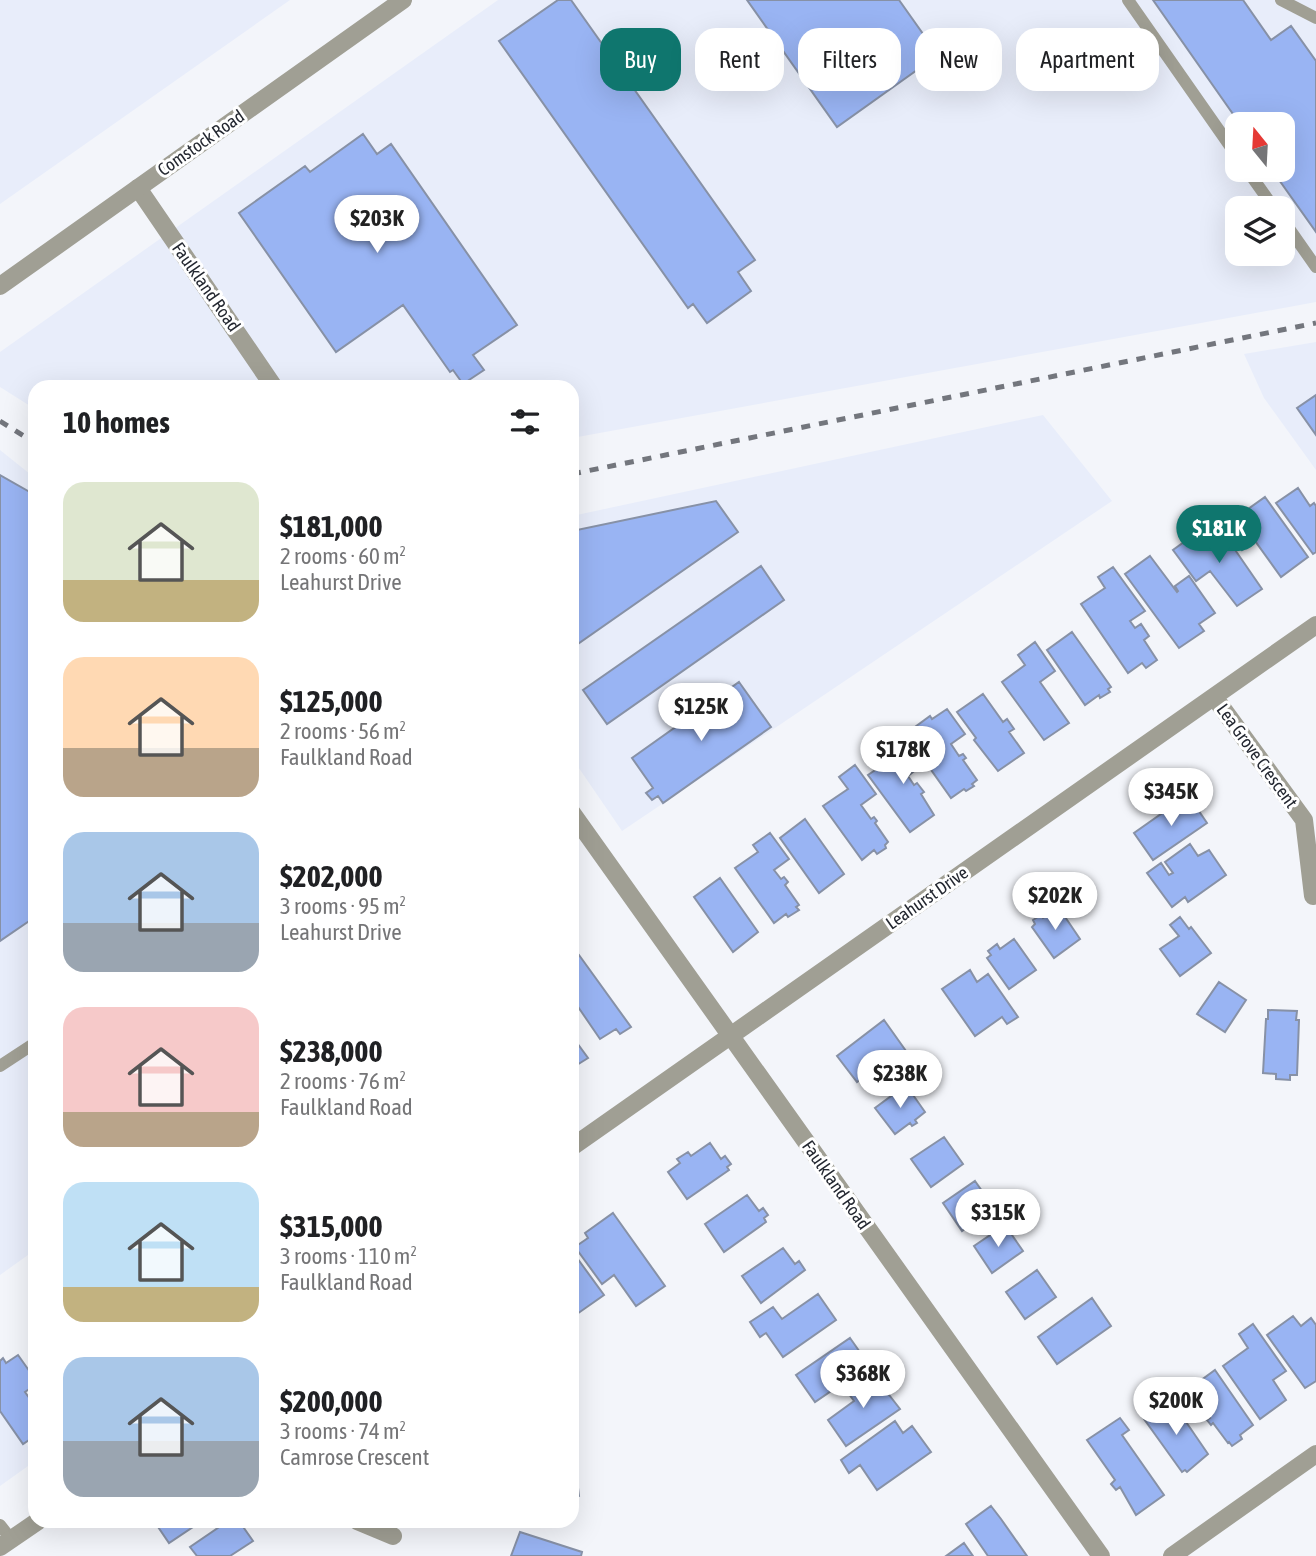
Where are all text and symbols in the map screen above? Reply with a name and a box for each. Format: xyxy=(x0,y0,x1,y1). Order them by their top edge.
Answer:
chip: Buy xyxy=(600,28,681,91)
chip: Rent xyxy=(695,28,784,91)
chip: Filters xyxy=(798,28,901,91)
chip: New xyxy=(915,28,1002,91)
chip: Apartment xyxy=(1016,28,1159,91)
street label: Comstock Road xyxy=(153,105,248,180)
north arrow xyxy=(1225,112,1295,182)
map controls xyxy=(1225,112,1295,266)
pin: $203K xyxy=(328,196,426,255)
button: layers xyxy=(1225,196,1295,266)
text: $203K xyxy=(350,205,404,231)
street label: Faulkland Road xyxy=(168,238,245,335)
icon: filters xyxy=(506,403,544,441)
text: 10 homes xyxy=(63,405,170,439)
pin: $181K xyxy=(1170,505,1268,565)
text: $181,000 xyxy=(280,509,383,543)
icon: home xyxy=(119,510,203,594)
text: $181K xyxy=(1192,515,1246,541)
text: 2 rooms · 60 m² xyxy=(280,543,406,569)
text: Leahurst Drive xyxy=(280,569,402,595)
text: $125,000 xyxy=(280,684,383,718)
pin: $125K xyxy=(652,684,750,743)
icon: home xyxy=(119,685,203,769)
text: $125K xyxy=(674,693,728,719)
street label: Lea Grove Crescent xyxy=(1213,700,1302,812)
text: 2 rooms · 56 m² xyxy=(280,718,406,744)
pin: $178K xyxy=(854,726,952,786)
text: $178K xyxy=(876,736,930,762)
text: Faulkland Road xyxy=(280,744,413,770)
pin: $345K xyxy=(1122,768,1220,828)
text: $345K xyxy=(1144,778,1198,804)
text: $202,000 xyxy=(280,859,383,893)
icon: home xyxy=(119,860,203,944)
street label: Leahurst Drive xyxy=(882,862,972,933)
pin: $202K xyxy=(1006,872,1104,932)
text: $202K xyxy=(1028,882,1082,908)
text: 3 rooms · 95 m² xyxy=(280,893,406,919)
text: Leahurst Drive xyxy=(280,919,402,945)
text: $238,000 xyxy=(280,1034,383,1068)
icon: home xyxy=(119,1035,203,1119)
pin: $238K xyxy=(851,1050,949,1110)
text: $238K xyxy=(873,1060,927,1086)
text: 2 rooms · 76 m² xyxy=(280,1068,406,1094)
text: Faulkland Road xyxy=(280,1094,413,1120)
street label: Faulkland Road xyxy=(798,1136,875,1233)
pin: $315K xyxy=(949,1190,1047,1249)
text: $315K xyxy=(971,1199,1025,1225)
text: $315,000 xyxy=(280,1209,383,1243)
icon: home xyxy=(119,1210,203,1294)
text: 3 rooms · 110 m² xyxy=(280,1243,417,1269)
text: Faulkland Road xyxy=(280,1269,413,1295)
pin: $368K xyxy=(814,1350,912,1410)
text: $368K xyxy=(836,1360,890,1386)
pin: $200K xyxy=(1127,1378,1225,1437)
text: $200,000 xyxy=(280,1384,383,1418)
icon: home xyxy=(119,1385,203,1469)
text: $200K xyxy=(1149,1387,1203,1413)
text: 3 rooms · 74 m² xyxy=(280,1418,406,1444)
text: Camrose Crescent xyxy=(280,1444,429,1470)

